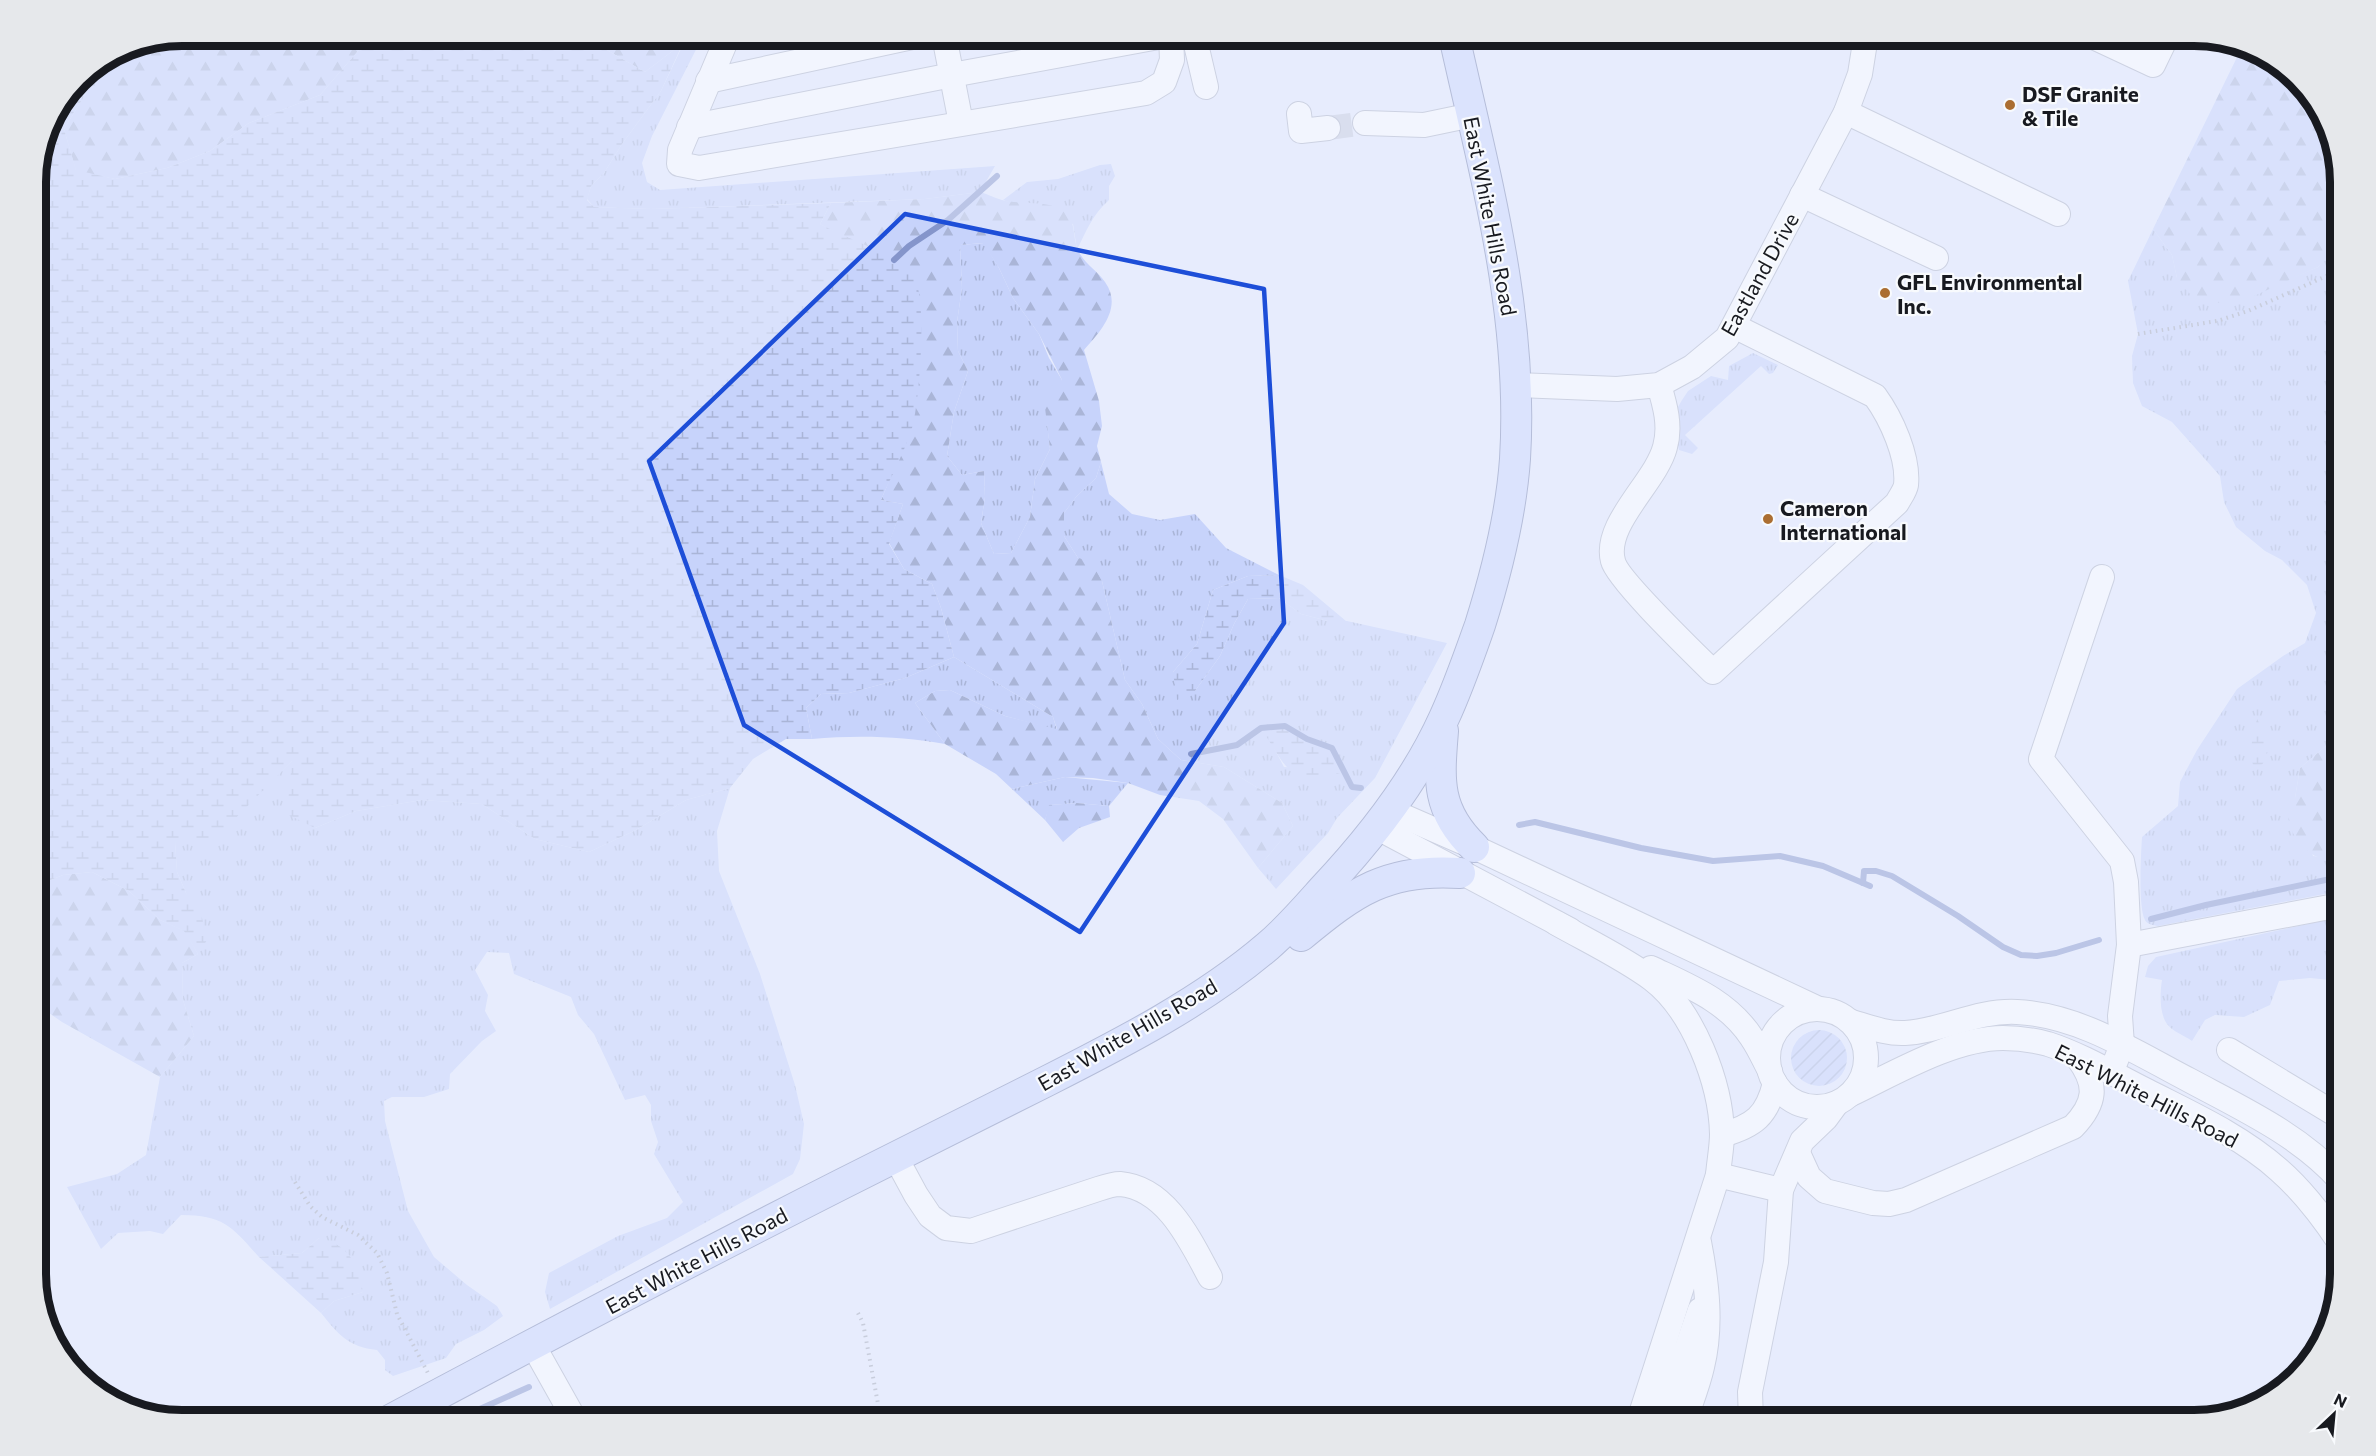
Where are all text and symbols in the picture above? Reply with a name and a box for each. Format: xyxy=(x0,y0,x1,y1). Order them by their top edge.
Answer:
place label: DSF Granite & Tile xyxy=(2022,81,2139,130)
marker: DSF Granite & Tile xyxy=(2003,98,2017,112)
street label: East White Hills Road xyxy=(1459,114,1523,318)
street label: Eastland Drive xyxy=(1715,208,1803,340)
place label: GFL Environmental Inc. xyxy=(1897,269,2083,318)
marker: GFL Environmental Inc. xyxy=(1878,286,1892,300)
place label: Cameron International xyxy=(1780,495,1907,544)
marker: Cameron International xyxy=(1761,512,1775,526)
street label: East White Hills Road xyxy=(1033,973,1221,1095)
street label: East White Hills Road xyxy=(2051,1038,2243,1152)
street label: East White Hills Road xyxy=(601,1201,791,1319)
north arrow xyxy=(2304,1384,2364,1444)
text: N xyxy=(2331,1389,2350,1411)

